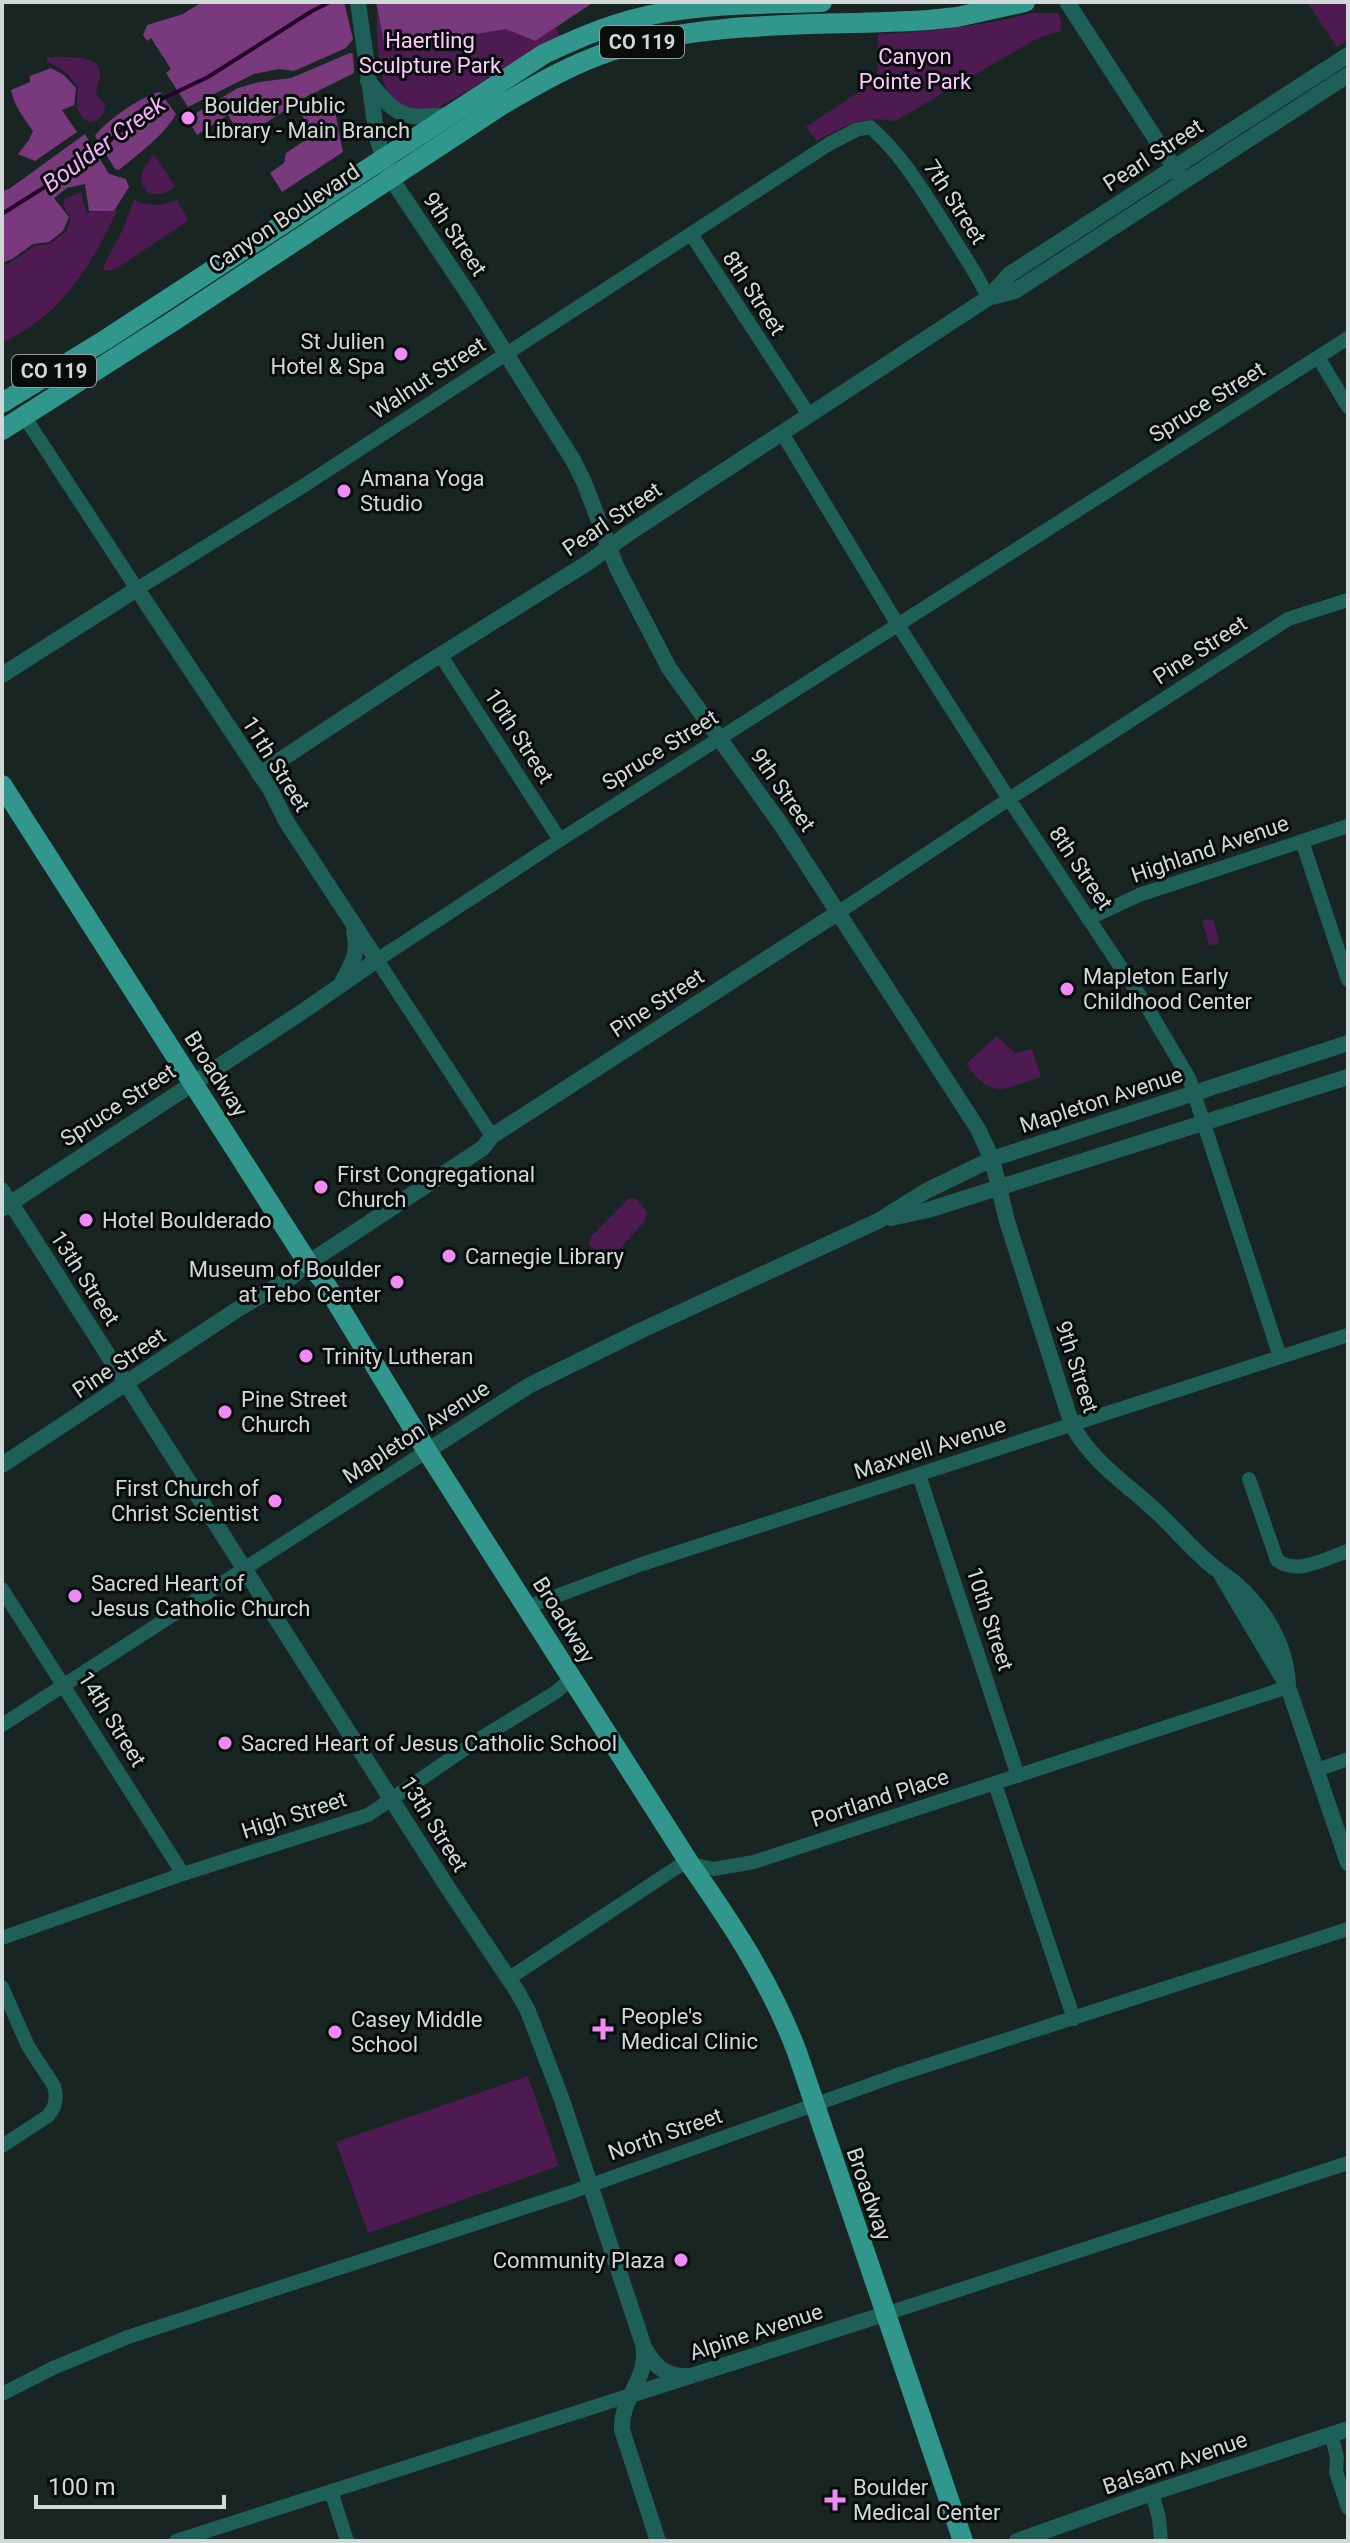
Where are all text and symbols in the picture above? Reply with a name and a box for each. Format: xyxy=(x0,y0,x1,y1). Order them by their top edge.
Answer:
road number: CO 119 xyxy=(600,26,684,58)
park label: Haertling Sculpture Park xyxy=(359,28,502,78)
park label: Canyon Pointe Park xyxy=(859,44,972,94)
water label: Boulder Creek xyxy=(37,89,172,198)
place label: Boulder Public Library - Main Branch xyxy=(204,93,410,143)
marker: Boulder Public Library - Main Branch xyxy=(179,109,197,127)
street label: Pearl Street xyxy=(1099,114,1207,196)
street label: 7th Street xyxy=(919,155,991,249)
street label: Canyon Boulevard xyxy=(204,158,364,278)
street label: 9th Street xyxy=(418,188,492,280)
street label: 8th Street xyxy=(718,246,790,340)
place label: St Julien Hotel & Spa xyxy=(271,329,385,379)
street label: Walnut Street xyxy=(366,332,490,424)
marker: St Julien Hotel & Spa xyxy=(392,345,410,363)
road number: CO 119 xyxy=(12,355,96,387)
street label: Spruce Street xyxy=(1145,357,1269,447)
place label: Amana Yoga Studio xyxy=(360,466,485,516)
street label: Pearl Street xyxy=(558,477,666,561)
marker: Amana Yoga Studio xyxy=(335,482,353,500)
street label: Pine Street xyxy=(1149,611,1251,689)
street label: 10th Street xyxy=(479,684,559,788)
street label: Spruce Street xyxy=(598,705,722,795)
street label: 11th Street xyxy=(237,712,315,816)
street label: 9th Street xyxy=(745,744,821,836)
street label: Highland Avenue xyxy=(1128,810,1292,888)
street label: 8th Street xyxy=(1044,822,1118,914)
street label: Pine Street xyxy=(606,964,708,1042)
place label: Mapleton Early Childhood Center xyxy=(1083,964,1253,1014)
marker: Mapleton Early Childhood Center xyxy=(1058,980,1076,998)
street label: Broadway xyxy=(179,1027,253,1122)
street label: Spruce Street xyxy=(56,1059,180,1151)
street label: Mapleton Avenue xyxy=(1016,1062,1186,1138)
place label: First Congregational Church xyxy=(337,1162,535,1212)
marker: First Congregational Church xyxy=(312,1178,330,1196)
place label: Hotel Boulderado xyxy=(102,1208,272,1233)
marker: Hotel Boulderado xyxy=(77,1211,95,1229)
street label: 13th Street xyxy=(45,1226,125,1330)
place label: Carnegie Library xyxy=(465,1244,625,1269)
marker: Carnegie Library xyxy=(440,1247,458,1265)
place label: Museum of Boulder at Tebo Center xyxy=(189,1257,382,1307)
marker: Museum of Boulder at Tebo Center xyxy=(388,1273,406,1291)
street label: 9th Street xyxy=(1050,1318,1104,1416)
street label: Pine Street xyxy=(68,1323,170,1403)
place label: Trinity Lutheran xyxy=(322,1344,473,1369)
marker: Trinity Lutheran xyxy=(297,1347,315,1365)
street label: Mapleton Avenue xyxy=(338,1375,494,1489)
place label: Pine Street Church xyxy=(241,1387,348,1437)
marker: Pine Street Church xyxy=(216,1403,234,1421)
street label: Maxwell Avenue xyxy=(851,1412,1009,1484)
place label: First Church of Christ Scientist xyxy=(111,1476,259,1526)
marker: First Church of Christ Scientist xyxy=(266,1492,284,1510)
street label: 10th Street xyxy=(961,1564,1019,1674)
place label: Sacred Heart of Jesus Catholic Church xyxy=(91,1571,310,1621)
street label: Broadway xyxy=(528,1572,601,1668)
marker: Sacred Heart of Jesus Catholic Church xyxy=(66,1587,84,1605)
street label: 14th Street xyxy=(73,1667,151,1771)
place label: Sacred Heart of Jesus Catholic School xyxy=(241,1731,617,1756)
marker: Sacred Heart of Jesus Catholic School xyxy=(216,1734,234,1752)
street label: Portland Place xyxy=(808,1764,952,1832)
street label: 13th Street xyxy=(395,1772,473,1876)
street label: High Street xyxy=(238,1786,350,1844)
place label: People's Medical Clinic xyxy=(621,2004,758,2054)
place label: Casey Middle School xyxy=(351,2007,482,2057)
marker: People's Medical Clinic xyxy=(592,2018,614,2040)
marker: Casey Middle School xyxy=(326,2023,344,2041)
street label: North Street xyxy=(605,2103,725,2165)
street label: Broadway xyxy=(841,2144,897,2244)
place label: Community Plaza xyxy=(493,2248,665,2273)
marker: Community Plaza xyxy=(672,2251,690,2269)
street label: Alpine Avenue xyxy=(686,2299,826,2365)
street label: Balsam Avenue xyxy=(1100,2427,1250,2499)
scale bar xyxy=(36,2459,224,2509)
text: 100 m xyxy=(48,2473,115,2501)
place label: Boulder Medical Center xyxy=(853,2475,1001,2525)
marker: Boulder Medical Center xyxy=(824,2489,846,2511)

